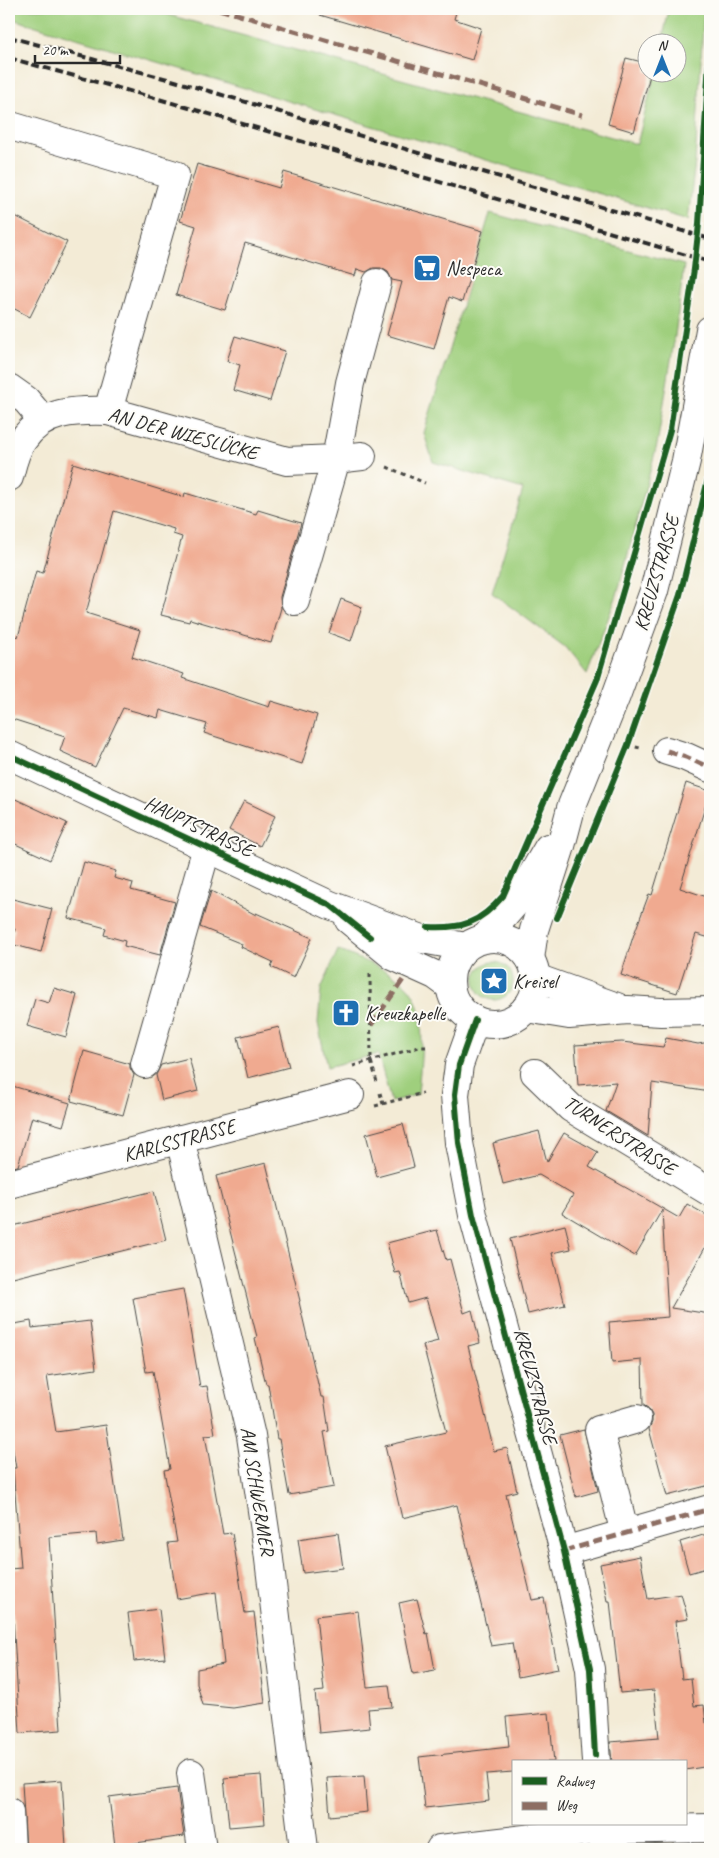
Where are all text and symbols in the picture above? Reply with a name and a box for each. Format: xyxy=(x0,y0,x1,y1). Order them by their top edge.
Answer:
scale bar xyxy=(35,32,120,64)
north arrow xyxy=(636,32,686,82)
text: N xyxy=(658,37,669,54)
text: 20 m xyxy=(42,41,69,60)
supermarket icon: Nespeca xyxy=(412,253,442,283)
place label: Nespeca xyxy=(446,256,503,281)
street label: AN DER WIESLÜCKE xyxy=(105,402,263,466)
street label: KREUZSTRASSE xyxy=(628,510,686,634)
street label: HAUPTSTRASSE xyxy=(140,790,259,864)
place icon: Kreisel xyxy=(479,966,509,996)
place label: Kreisel xyxy=(513,969,561,994)
church icon: Kreuzkapelle xyxy=(331,998,361,1028)
place label: Kreuzkapelle xyxy=(365,1001,447,1026)
street label: TURNERSTRASSE xyxy=(559,1090,683,1182)
street label: KARLSSTRASSE xyxy=(120,1113,241,1167)
street label: KREUZSTRASSE xyxy=(508,1326,564,1449)
street label: AM SCHWERMER xyxy=(235,1425,280,1559)
legend xyxy=(512,1760,686,1826)
text: Radweg xyxy=(556,1772,596,1791)
text: Weg xyxy=(556,1796,578,1815)

